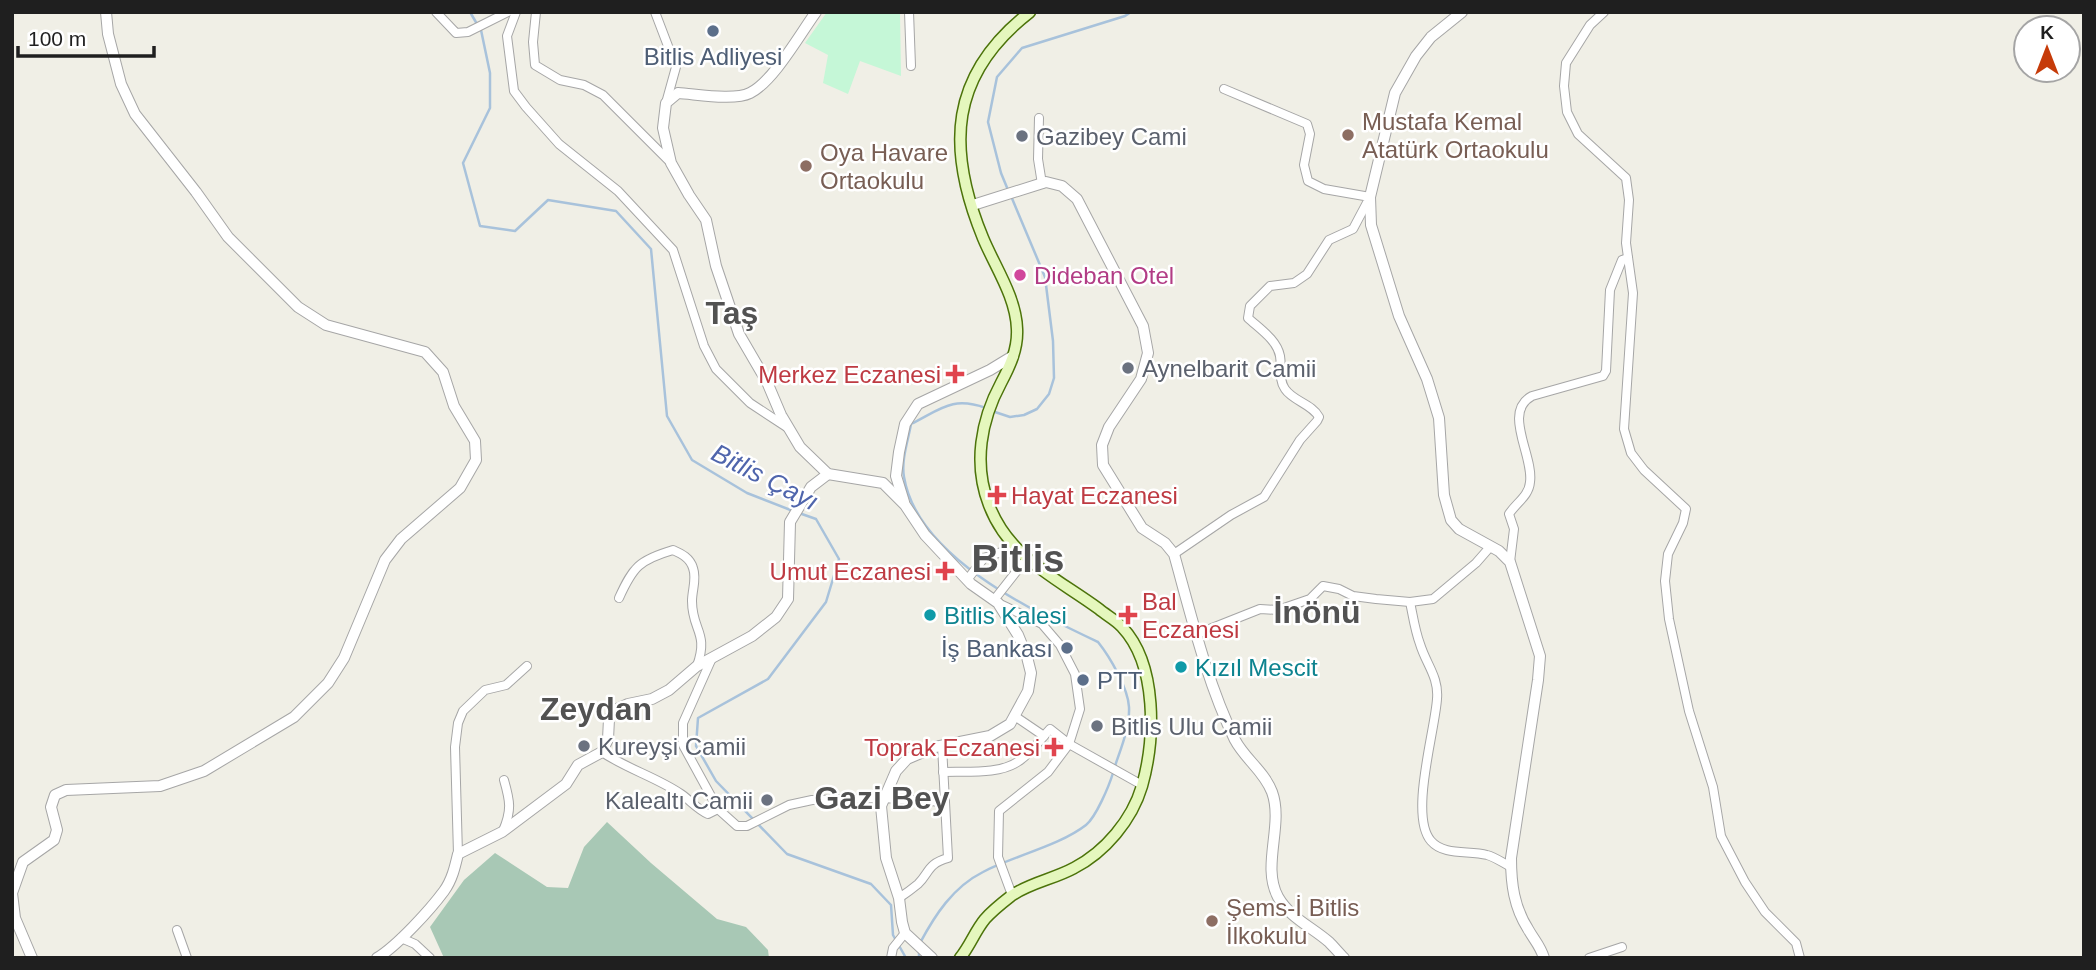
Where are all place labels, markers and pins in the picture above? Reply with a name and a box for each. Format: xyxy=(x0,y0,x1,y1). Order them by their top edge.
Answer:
marker: Bitlis Adliyesi xyxy=(705,23,721,39)
place label: Bitlis Adliyesi xyxy=(644,43,782,70)
place label: Mustafa Kemal Atatürk Ortaokulu xyxy=(1362,108,1549,163)
place label: Gazibey Cami xyxy=(1036,123,1187,150)
marker: Mustafa Kemal Atatürk Ortaokulu xyxy=(1340,127,1356,143)
marker: Gazibey Cami xyxy=(1014,128,1030,144)
place label: Oya Havare Ortaokulu xyxy=(820,139,948,194)
marker: Oya Havare Ortaokulu xyxy=(798,158,814,174)
place label: Dideban Otel xyxy=(1034,262,1174,289)
marker: Dideban Otel xyxy=(1012,267,1028,283)
place label: Aynelbarit Camii xyxy=(1142,355,1316,382)
marker: Aynelbarit Camii xyxy=(1120,360,1136,376)
place label: Merkez Eczanesi xyxy=(758,361,941,388)
marker: Merkez Eczanesi xyxy=(947,366,963,382)
place label: Hayat Eczanesi xyxy=(1011,482,1178,509)
marker: Hayat Eczanesi xyxy=(989,487,1005,503)
place label: Umut Eczanesi xyxy=(770,558,931,585)
marker: Umut Eczanesi xyxy=(937,563,953,579)
place label: Bal Eczanesi xyxy=(1142,588,1239,643)
place label: Bitlis Kalesi xyxy=(944,602,1067,629)
marker: Bitlis Kalesi xyxy=(922,607,938,623)
marker: Bal Eczanesi xyxy=(1120,607,1136,623)
place label: İş Bankası xyxy=(941,635,1053,662)
marker: İş Bankası xyxy=(1059,640,1075,656)
place label: Kızıl Mescit xyxy=(1195,654,1318,681)
marker: Kızıl Mescit xyxy=(1173,659,1189,675)
place label: PTT xyxy=(1097,667,1143,694)
marker: PTT xyxy=(1075,672,1091,688)
place label: Bitlis Ulu Camii xyxy=(1111,713,1272,740)
marker: Bitlis Ulu Camii xyxy=(1089,718,1105,734)
place label: Kureyşi Camii xyxy=(598,733,746,760)
place label: Toprak Eczanesi xyxy=(864,734,1040,761)
marker: Kureyşi Camii xyxy=(576,738,592,754)
marker: Toprak Eczanesi xyxy=(1046,739,1062,755)
place label: Kalealtı Camii xyxy=(605,787,753,814)
marker: Kalealtı Camii xyxy=(759,792,775,808)
place label: Şems-İ Bitlis İlkokulu xyxy=(1226,894,1359,949)
marker: Şems-İ Bitlis İlkokulu xyxy=(1204,913,1220,929)

